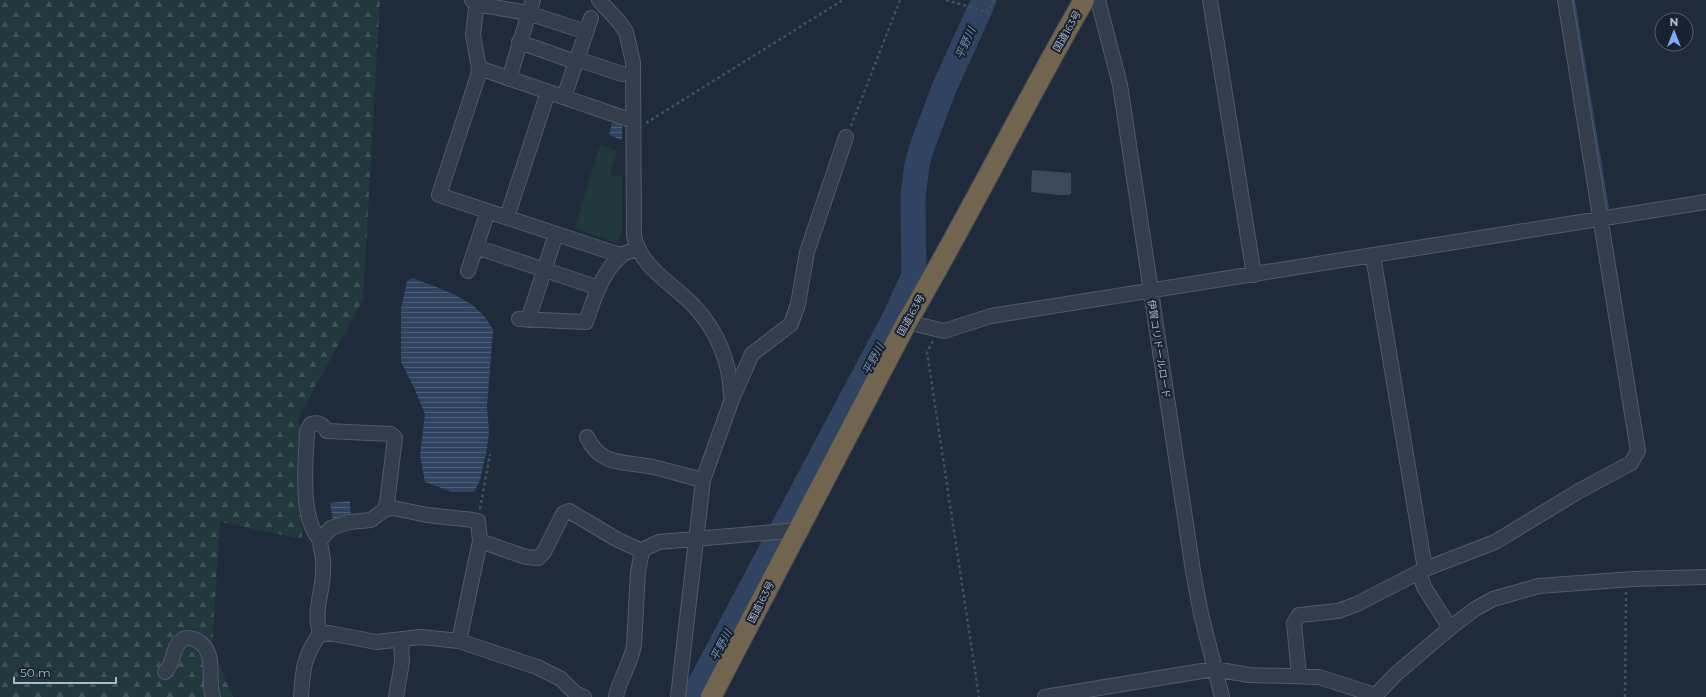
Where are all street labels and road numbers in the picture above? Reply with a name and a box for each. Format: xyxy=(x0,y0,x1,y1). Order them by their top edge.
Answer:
street label: 国道163号 xyxy=(1050,8,1084,54)
street label: 国道163号 xyxy=(894,292,928,338)
street label: 伊賀コリドールロード xyxy=(1145,299,1173,399)
street label: 国道163号 xyxy=(745,579,777,625)

